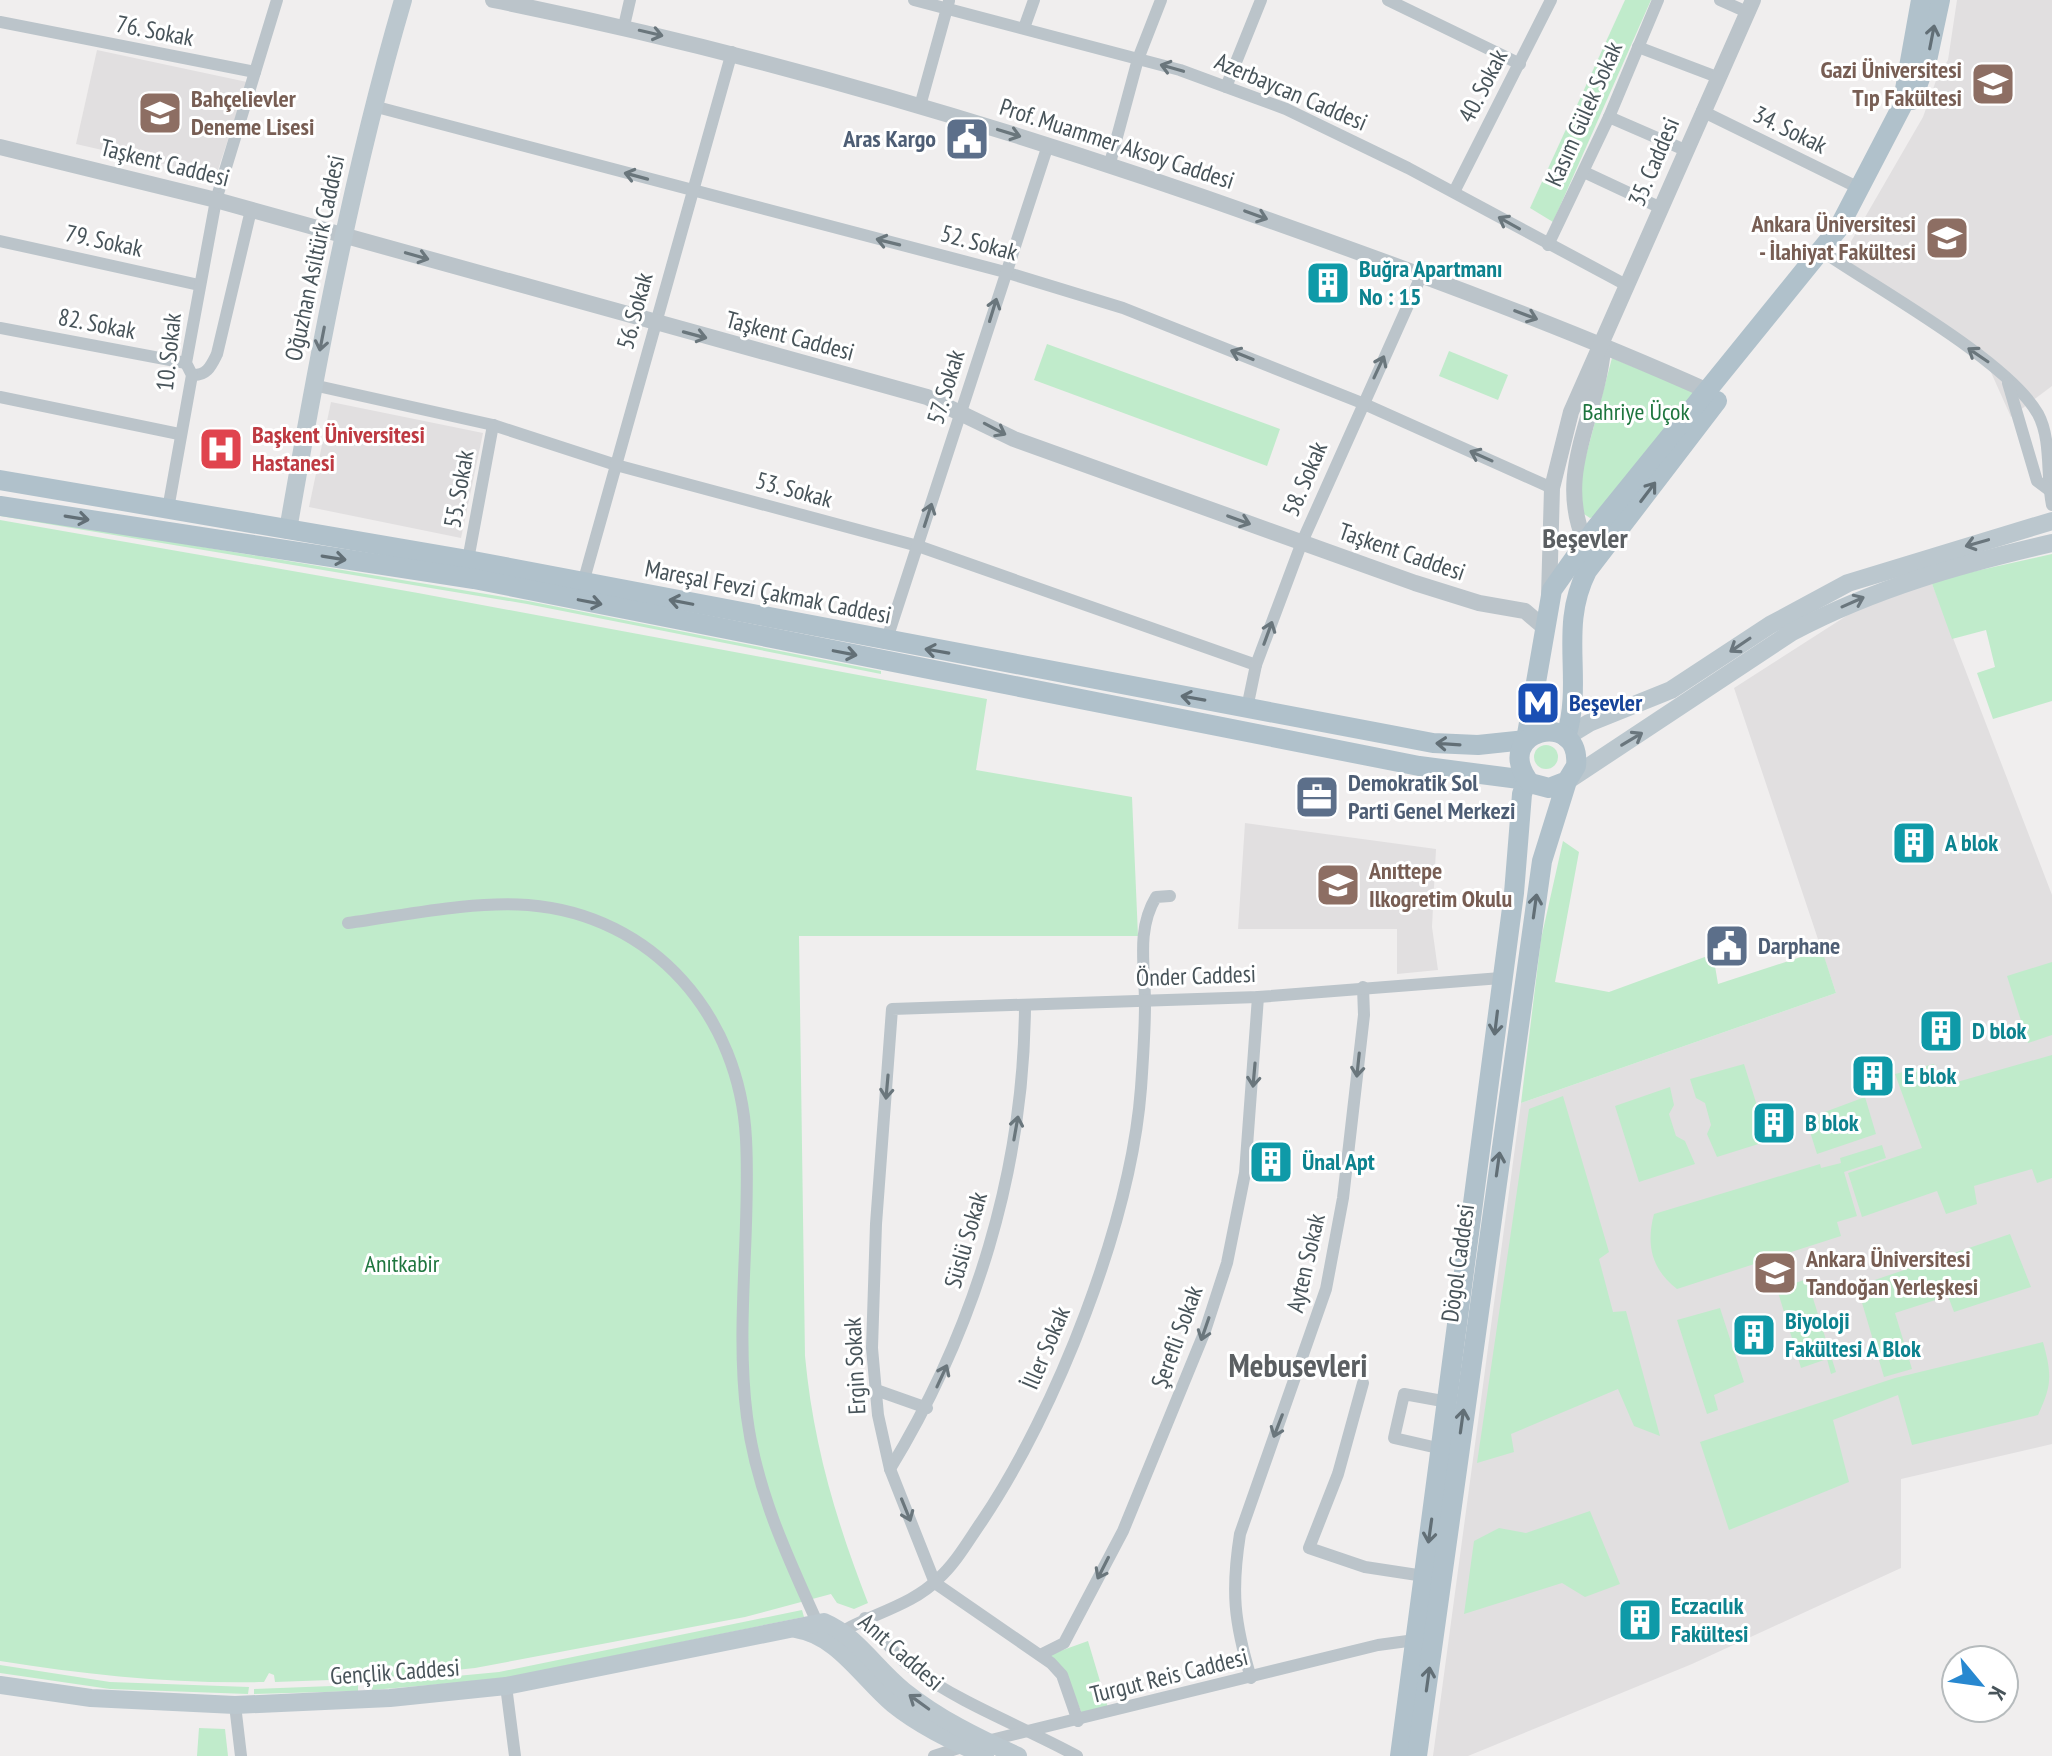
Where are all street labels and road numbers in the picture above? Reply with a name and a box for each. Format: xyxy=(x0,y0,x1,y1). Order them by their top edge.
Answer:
street label: 76. Sokak xyxy=(114,8,197,53)
street label: Kasım Gülek Sokak xyxy=(1538,36,1630,191)
street label: 40. Sokak xyxy=(1451,43,1514,128)
street label: Azerbaycan Caddesi xyxy=(1210,45,1372,138)
street label: Prof. Muammer Aksoy Caddesi xyxy=(996,91,1238,196)
street label: 34. Sokak xyxy=(1748,98,1833,161)
street label: 35. Caddesi xyxy=(1621,113,1686,211)
street label: Taşkent Caddesi xyxy=(97,132,233,194)
street label: Oğuzhan Asiltürk Caddesi xyxy=(278,152,351,364)
street label: 79. Sokak xyxy=(63,217,146,264)
street label: 52. Sokak xyxy=(937,217,1022,268)
street label: 56. Sokak xyxy=(609,268,660,353)
street label: 82. Sokak xyxy=(56,301,139,346)
street label: Taşkent Caddesi xyxy=(722,303,858,368)
street label: 10. Sokak xyxy=(149,311,188,392)
street label: 57. Sokak xyxy=(920,345,972,428)
street label: 58. Sokak xyxy=(1275,436,1334,521)
street label: 55. Sokak xyxy=(436,447,481,530)
street label: 53. Sokak xyxy=(752,464,837,515)
street label: Taşkent Caddesi xyxy=(1335,515,1470,588)
street label: Mareşal Fevzi Çakmak Caddesi xyxy=(642,552,894,631)
street label: Önder Caddesi xyxy=(1135,958,1256,993)
street label: Süslü Sokak xyxy=(937,1187,994,1292)
street label: Dögol Caddesi xyxy=(1434,1202,1481,1324)
street label: Ayten Sokak xyxy=(1279,1210,1332,1315)
street label: Şerefli Sokak xyxy=(1144,1281,1210,1392)
street label: İller Sokak xyxy=(1014,1301,1077,1394)
street label: Ergin Sokak xyxy=(836,1316,873,1415)
street label: Anıt Caddesi xyxy=(852,1606,950,1697)
street label: Turgut Reis Caddesi xyxy=(1087,1641,1251,1710)
street label: Gençlik Caddesi xyxy=(329,1652,461,1691)

